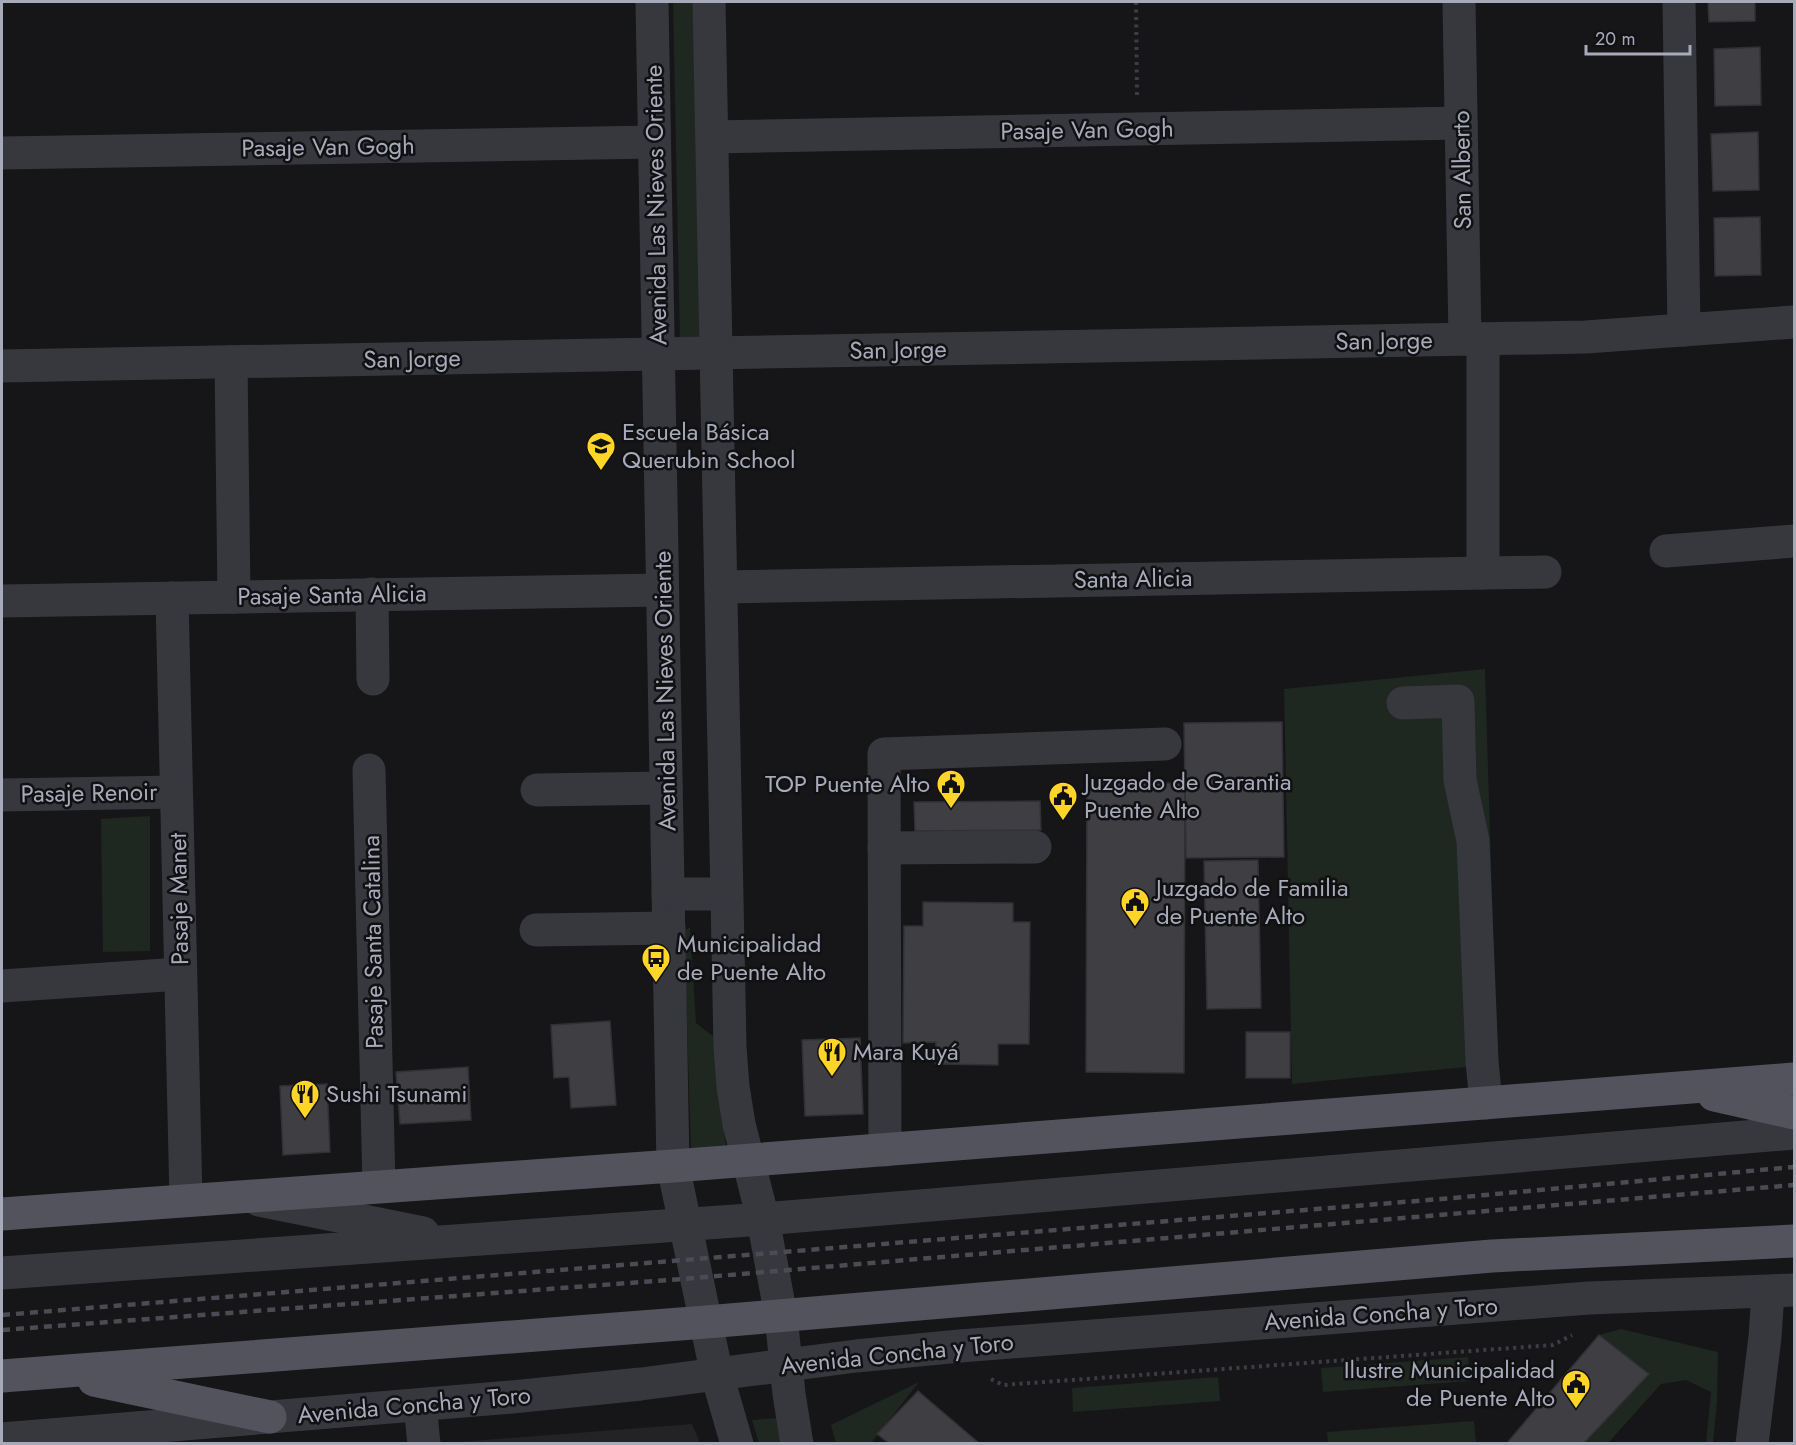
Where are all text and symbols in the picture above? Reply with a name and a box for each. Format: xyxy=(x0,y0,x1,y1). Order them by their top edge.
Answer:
scale bar xyxy=(1586,18,1690,56)
text: 20 m xyxy=(1595,26,1635,52)
street label: Avenida Las Nieves Oriente xyxy=(636,64,675,346)
street label: Pasaje Van Gogh xyxy=(1000,110,1174,149)
street label: San Alberto xyxy=(1443,110,1480,230)
street label: Pasaje Van Gogh xyxy=(241,127,415,166)
street label: San Jorge xyxy=(1335,322,1433,359)
street label: San Jorge xyxy=(849,331,947,368)
street label: San Jorge xyxy=(363,340,461,377)
place label: Escuela Básica Querubin School xyxy=(622,414,795,477)
school or university icon: Escuela Básica Querubin School xyxy=(585,430,617,472)
street label: Avenida Las Nieves Oriente xyxy=(645,550,684,832)
street label: Santa Alicia xyxy=(1073,560,1193,597)
street label: Pasaje Santa Alicia xyxy=(237,575,427,614)
place label: Juzgado de Garantia Puente Alto xyxy=(1081,764,1292,827)
place label: TOP Puente Alto xyxy=(765,766,930,801)
public building icon: TOP Puente Alto xyxy=(935,768,967,810)
street label: Pasaje Renoir xyxy=(20,774,158,811)
public building icon: Juzgado de Garantia Puente Alto xyxy=(1047,780,1079,822)
street label: Pasaje Manet xyxy=(160,832,197,966)
street label: Pasaje Santa Catalina xyxy=(353,835,392,1049)
place label: Juzgado de Familia de Puente Alto xyxy=(1153,870,1349,933)
public building icon: Juzgado de Familia de Puente Alto xyxy=(1119,886,1151,928)
place label: Municipalidad de Puente Alto xyxy=(677,926,826,989)
bus stop icon: Municipalidad de Puente Alto xyxy=(640,942,672,984)
place label: Mara Kuyá xyxy=(853,1034,959,1069)
restaurant icon: Mara Kuyá xyxy=(816,1036,848,1078)
place label: Sushi Tsunami xyxy=(326,1076,468,1111)
restaurant icon: Sushi Tsunami xyxy=(289,1078,321,1120)
street label: Avenida Concha y Toro xyxy=(1263,1288,1499,1339)
street label: Avenida Concha y Toro xyxy=(779,1324,1015,1383)
place label: Ilustre Municipalidad de Puente Alto xyxy=(1344,1352,1555,1415)
public building icon: Ilustre Municipalidad de Puente Alto xyxy=(1560,1368,1592,1410)
street label: Avenida Concha y Toro xyxy=(296,1377,532,1432)

